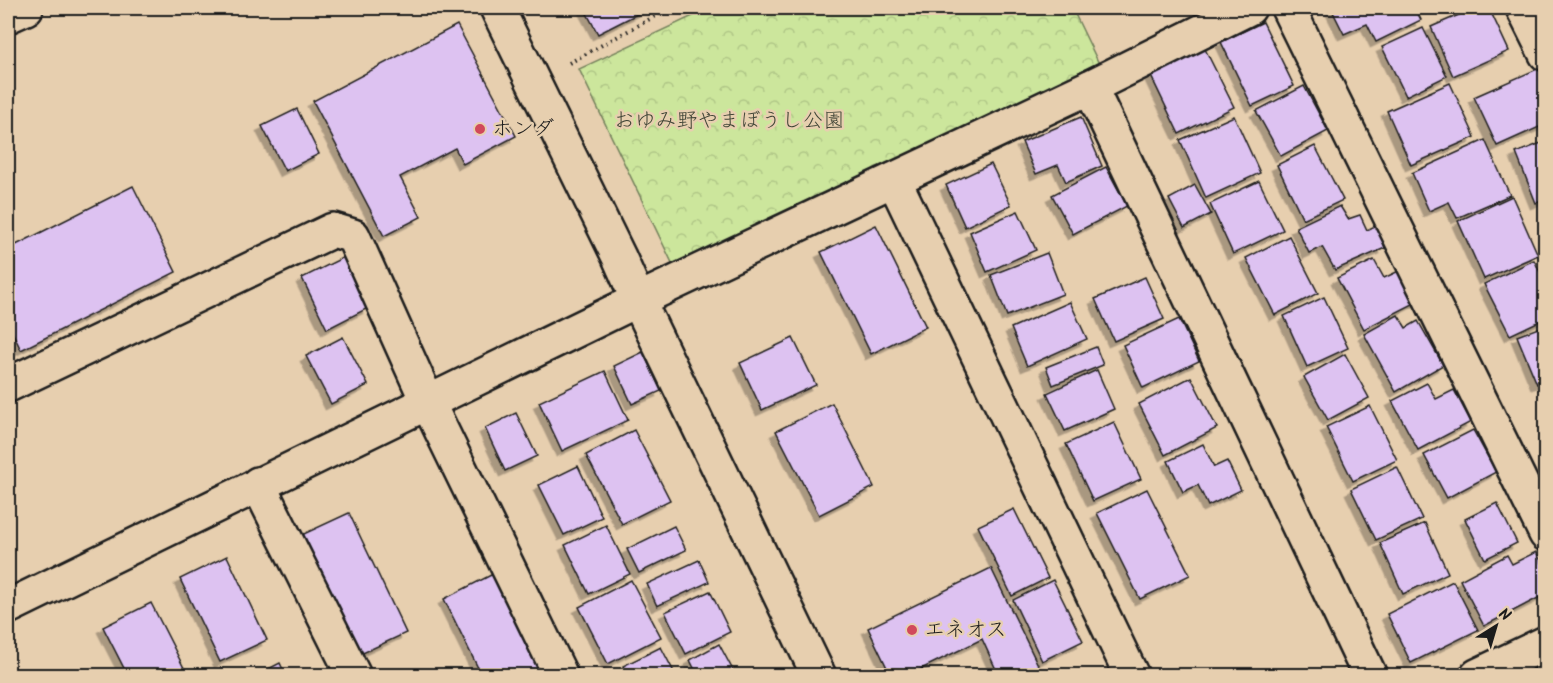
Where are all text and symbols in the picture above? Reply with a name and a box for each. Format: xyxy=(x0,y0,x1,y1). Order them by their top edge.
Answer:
park label: おゆみ野やまぼうし公園 xyxy=(614,105,845,138)
place label: ホンダ xyxy=(492,113,554,146)
marker: ホンダ xyxy=(473,122,487,136)
north arrow xyxy=(1466,596,1526,656)
text: N xyxy=(1493,602,1516,628)
place label: エネオス xyxy=(924,614,1007,647)
marker: エネオス xyxy=(905,623,919,637)

